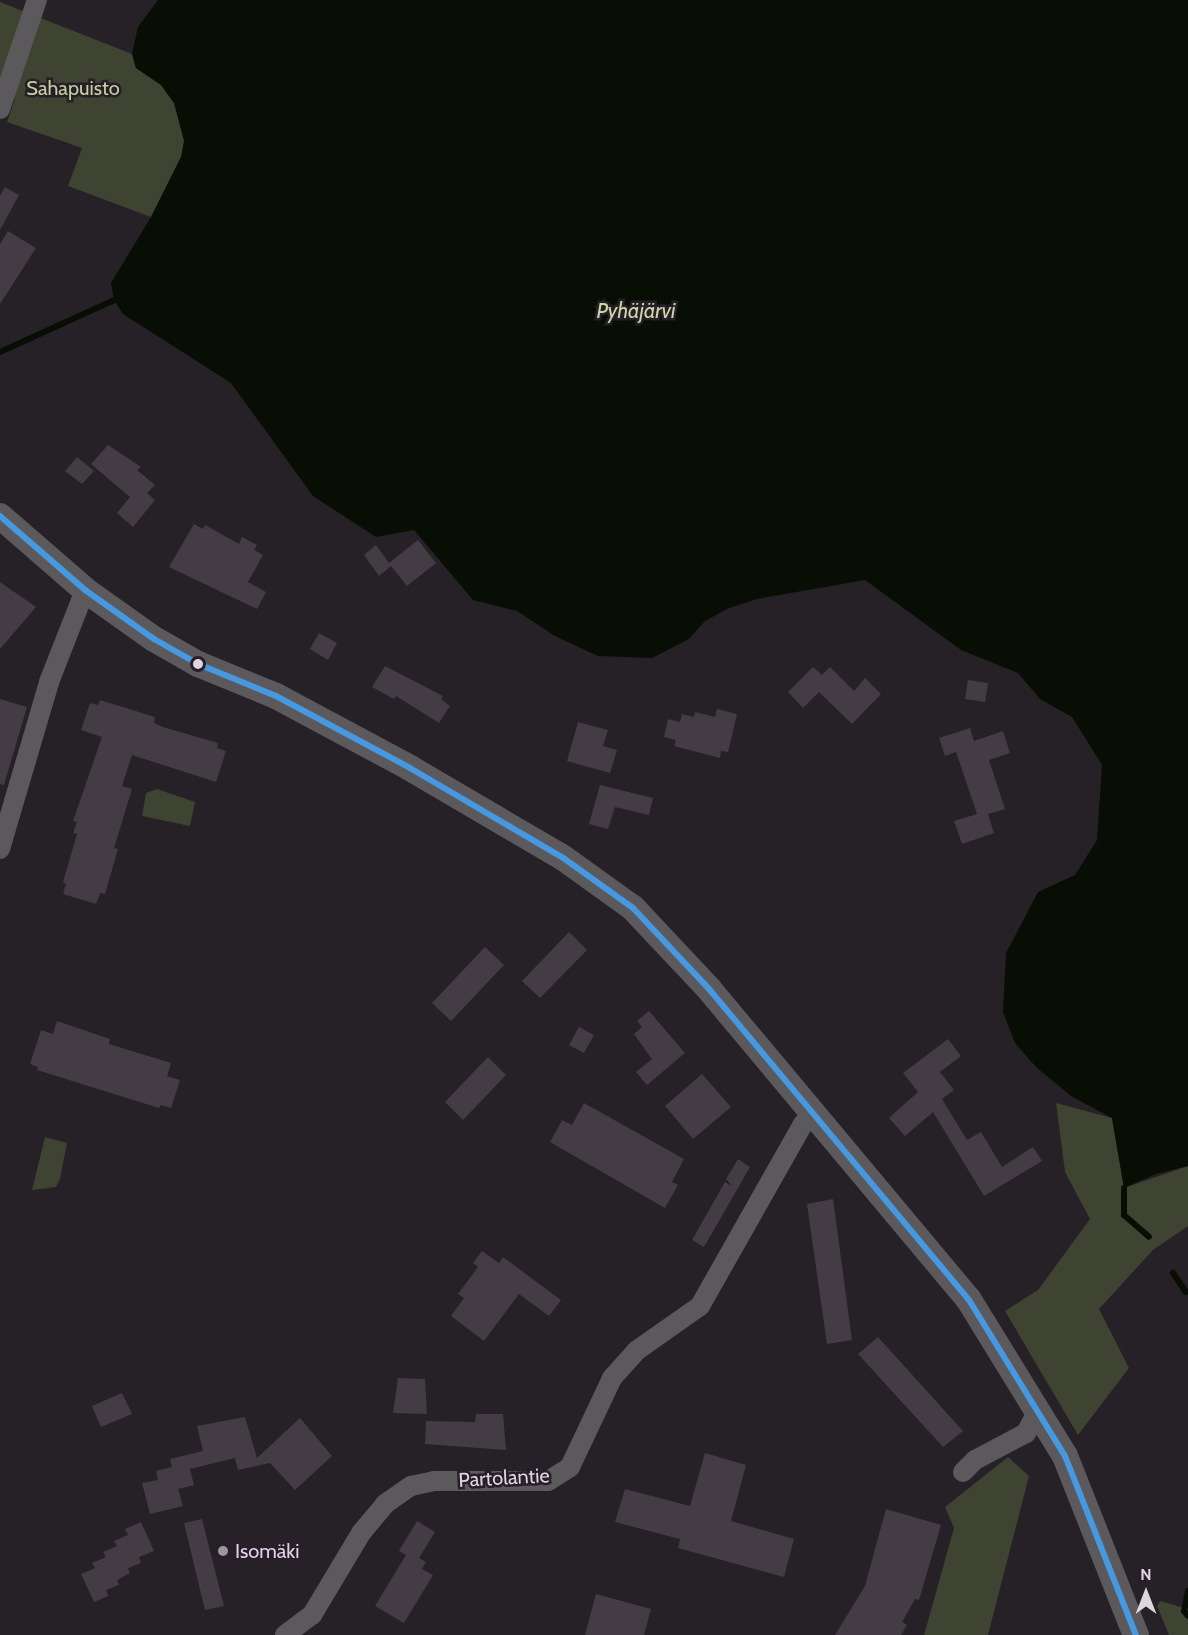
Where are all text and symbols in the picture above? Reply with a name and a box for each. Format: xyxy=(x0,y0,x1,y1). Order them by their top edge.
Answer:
park label: Sahapuisto xyxy=(26,76,120,100)
water label: Pyhäjärvi xyxy=(597,298,675,324)
unlabelled marker xyxy=(192,658,204,670)
street label: Partolantie xyxy=(458,1464,550,1492)
place label: Isomäki xyxy=(235,1539,300,1563)
marker: Isomäki xyxy=(216,1544,230,1558)
north arrow xyxy=(1116,1563,1176,1623)
text: N xyxy=(1140,1565,1152,1584)

